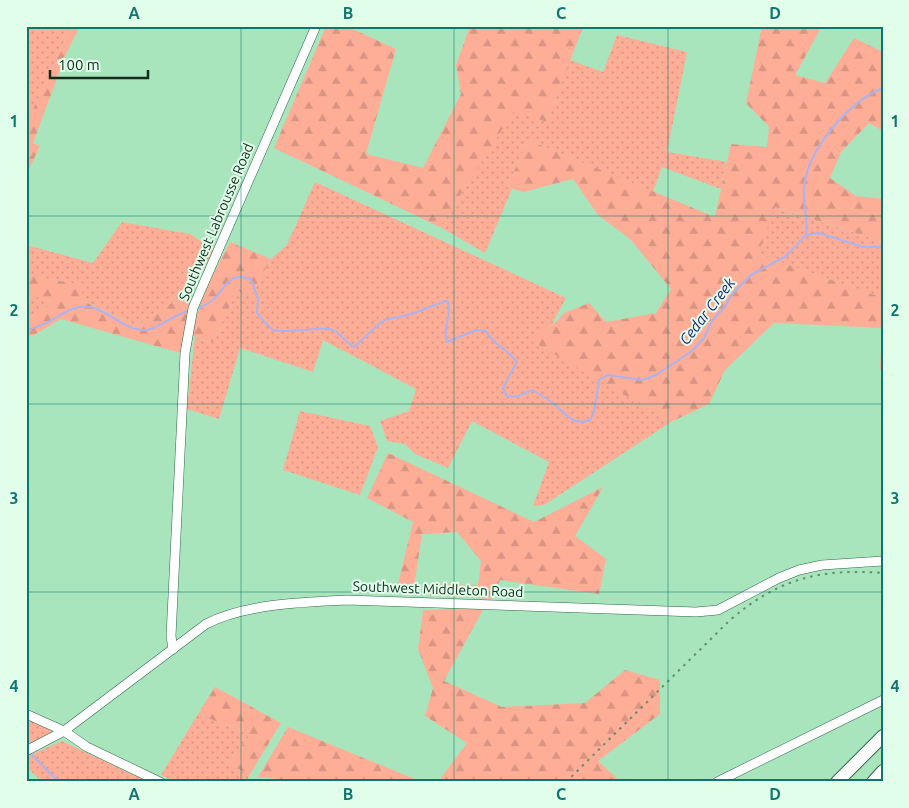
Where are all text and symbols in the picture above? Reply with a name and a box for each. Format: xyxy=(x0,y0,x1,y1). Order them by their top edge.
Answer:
text: A xyxy=(128,4,140,22)
text: B xyxy=(343,4,353,22)
text: C xyxy=(556,4,566,22)
text: D xyxy=(769,4,781,22)
scale bar xyxy=(50,48,148,80)
text: 100 m xyxy=(58,56,100,73)
text: 1 xyxy=(9,112,19,130)
text: 1 xyxy=(890,112,900,130)
street label: Southwest Labrousse Road xyxy=(175,141,257,303)
water label: Cedar Creek xyxy=(676,274,739,348)
text: 2 xyxy=(9,301,19,319)
text: 2 xyxy=(890,301,900,319)
text: 3 xyxy=(9,489,19,507)
text: 3 xyxy=(890,489,900,507)
street label: Southwest Middleton Road xyxy=(352,578,524,600)
text: 4 xyxy=(9,677,19,695)
text: 4 xyxy=(890,677,900,695)
text: A xyxy=(128,785,140,803)
text: B xyxy=(343,785,353,803)
text: C xyxy=(556,785,566,803)
text: D xyxy=(769,785,781,803)

